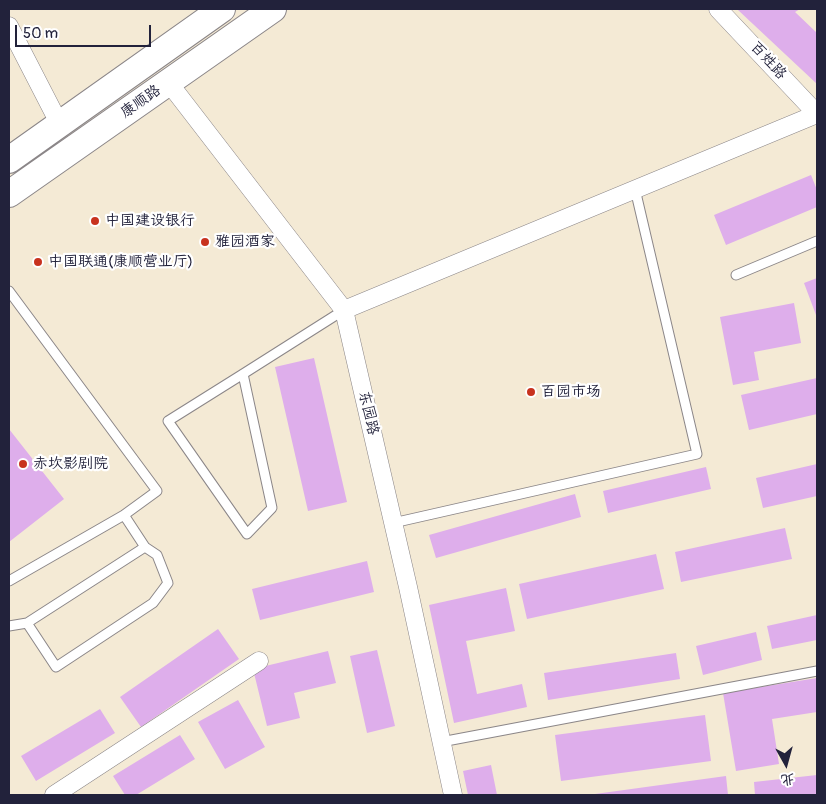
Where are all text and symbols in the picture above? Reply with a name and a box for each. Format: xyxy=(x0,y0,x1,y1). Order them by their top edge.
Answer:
scale bar xyxy=(18,15,154,47)
text: 50 m xyxy=(23,24,58,43)
street label: 百姓路 xyxy=(746,38,790,84)
street label: 康顺路 xyxy=(117,82,165,122)
place label: 中国建设银行 xyxy=(105,212,195,230)
marker: 中国建设银行 xyxy=(89,215,101,227)
place label: 雅园酒家 xyxy=(215,233,275,251)
marker: 雅园酒家 xyxy=(199,236,211,248)
place label: 中国联通(康顺营业厅) xyxy=(48,253,193,271)
marker: 中国联通(康顺营业厅) xyxy=(32,256,44,268)
place label: 百园市场 xyxy=(541,383,601,401)
marker: 百园市场 xyxy=(525,386,537,398)
street label: 东园路 xyxy=(354,389,382,437)
place label: 赤坎影剧院 xyxy=(33,455,108,473)
marker: 赤坎影剧院 xyxy=(17,458,29,470)
north arrow xyxy=(761,739,811,789)
text: 北 xyxy=(780,770,796,789)

